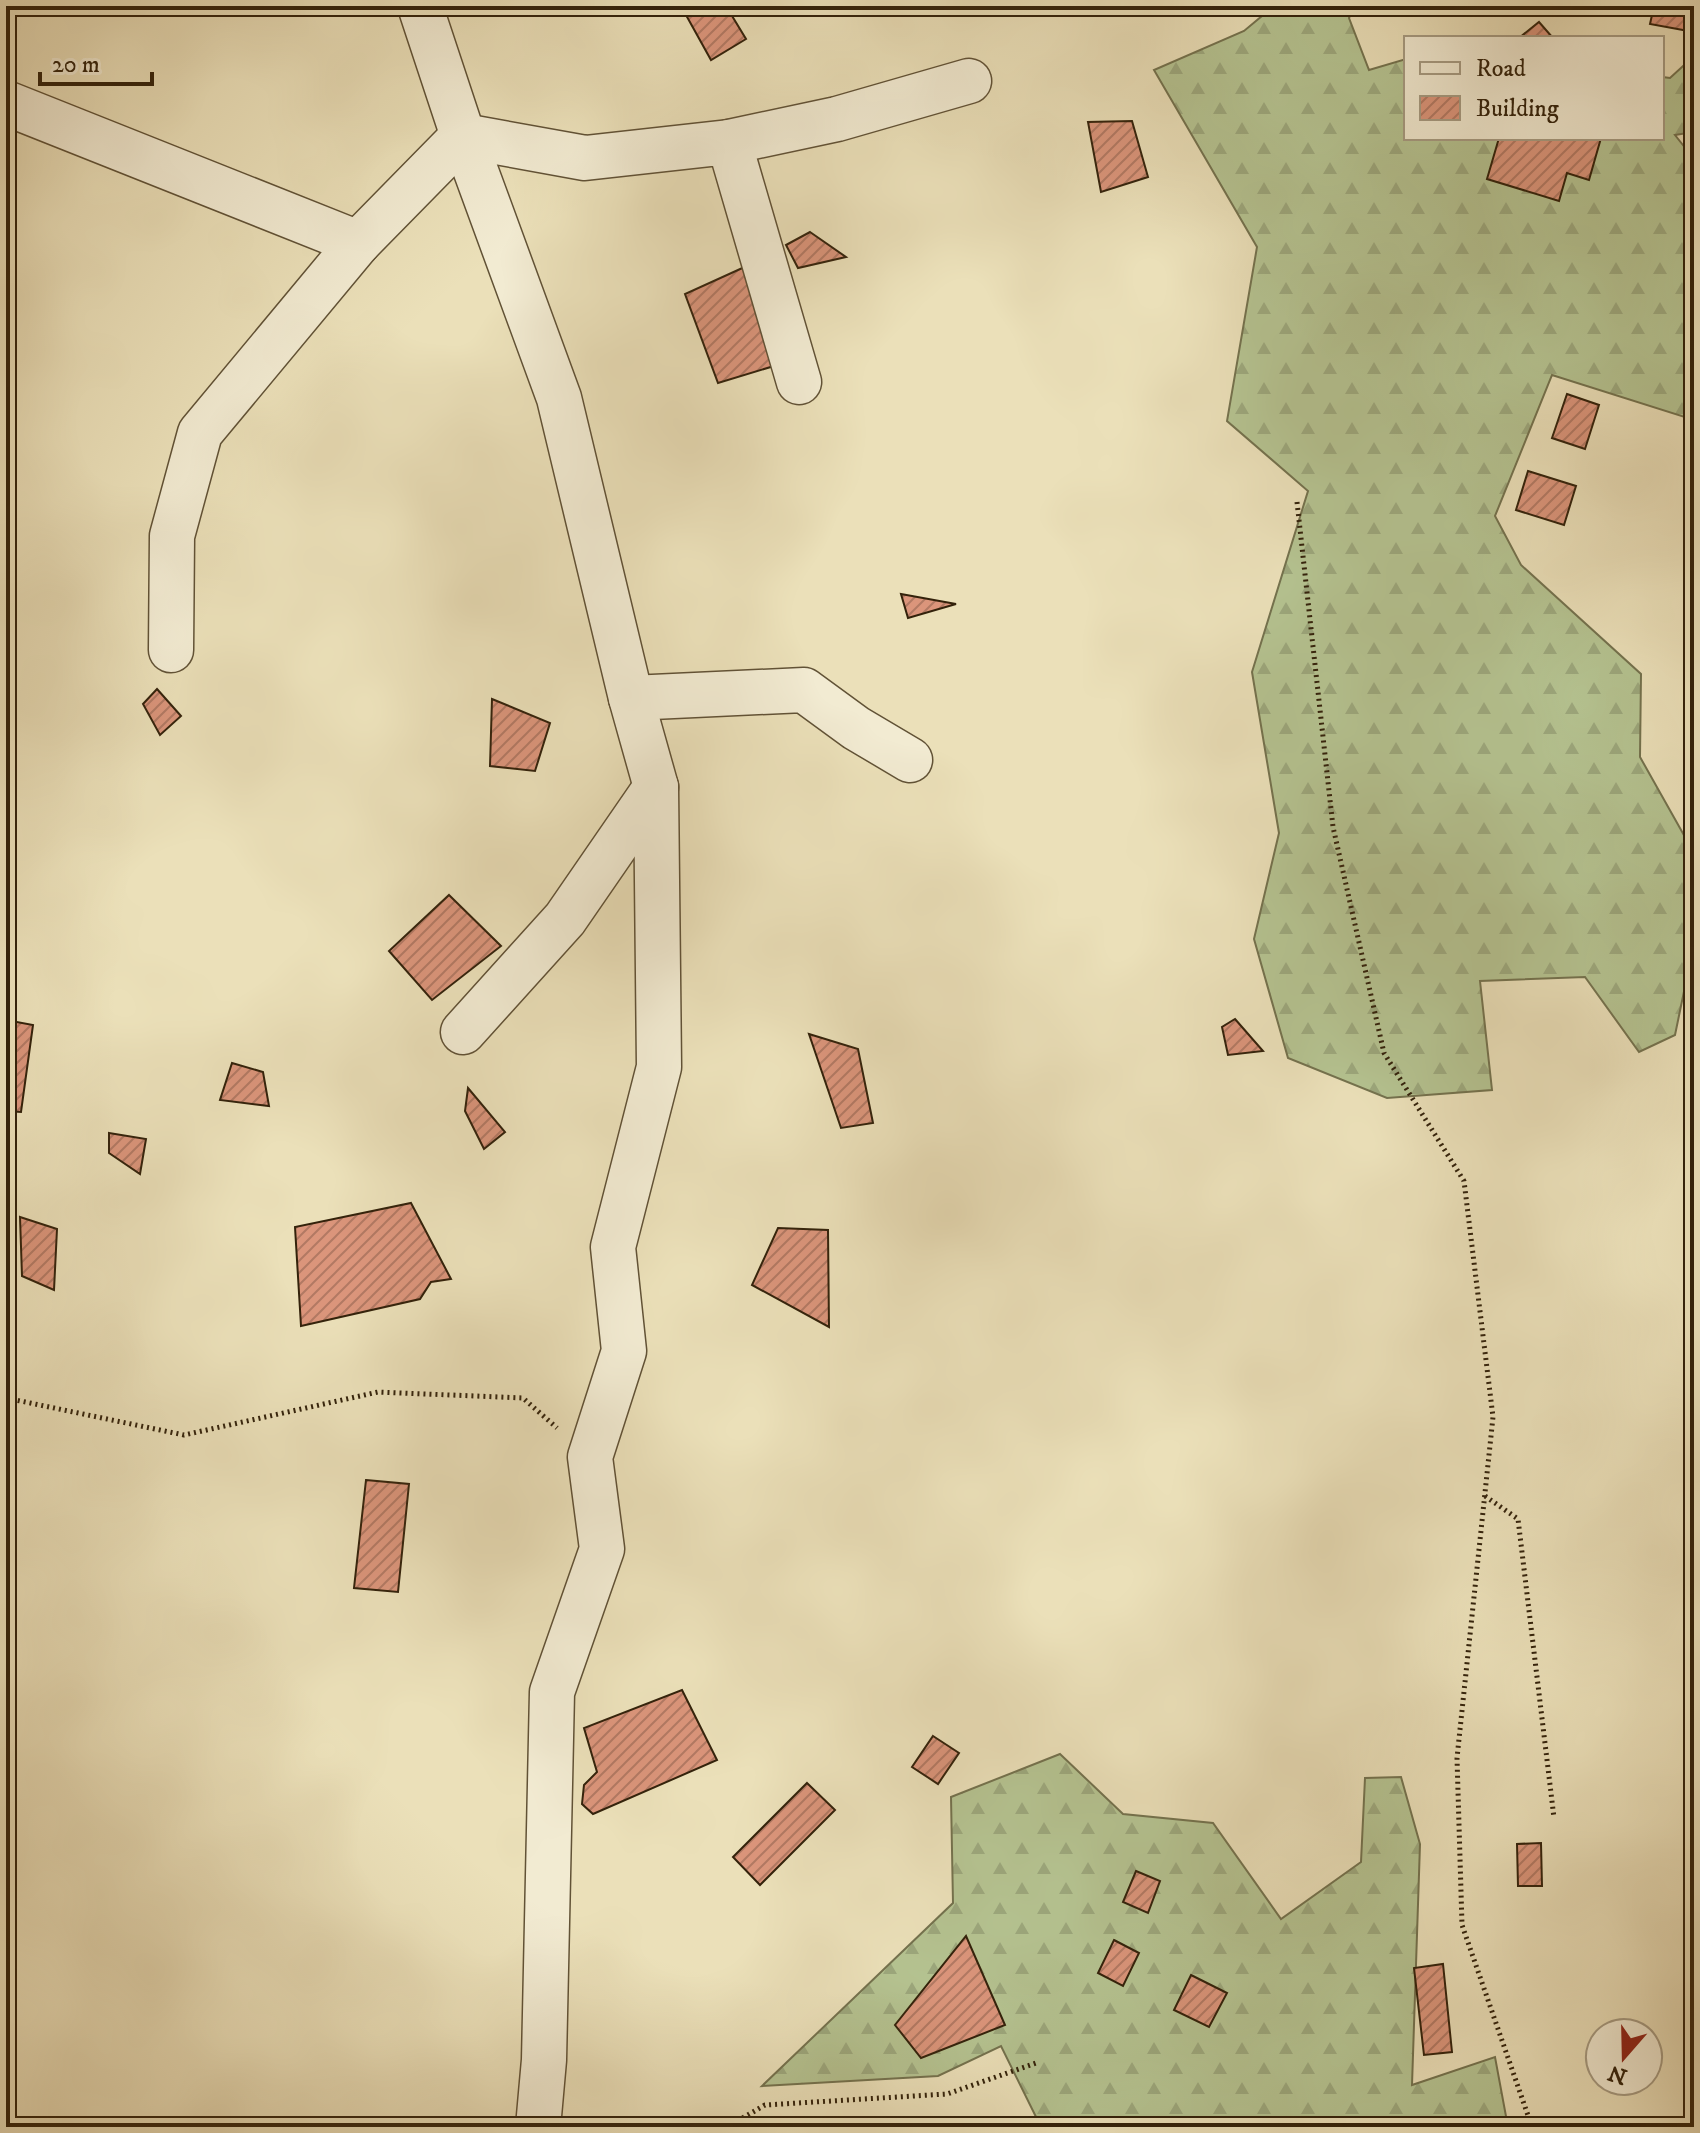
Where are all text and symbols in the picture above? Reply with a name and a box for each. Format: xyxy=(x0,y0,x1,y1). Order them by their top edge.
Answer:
scale bar xyxy=(40,36,152,86)
legend xyxy=(1404,36,1664,140)
text: 20 m xyxy=(52,50,100,80)
text: Road xyxy=(1476,54,1526,84)
text: Building xyxy=(1476,94,1559,124)
north arrow xyxy=(1584,2017,1664,2097)
text: N xyxy=(1605,2059,1631,2090)

